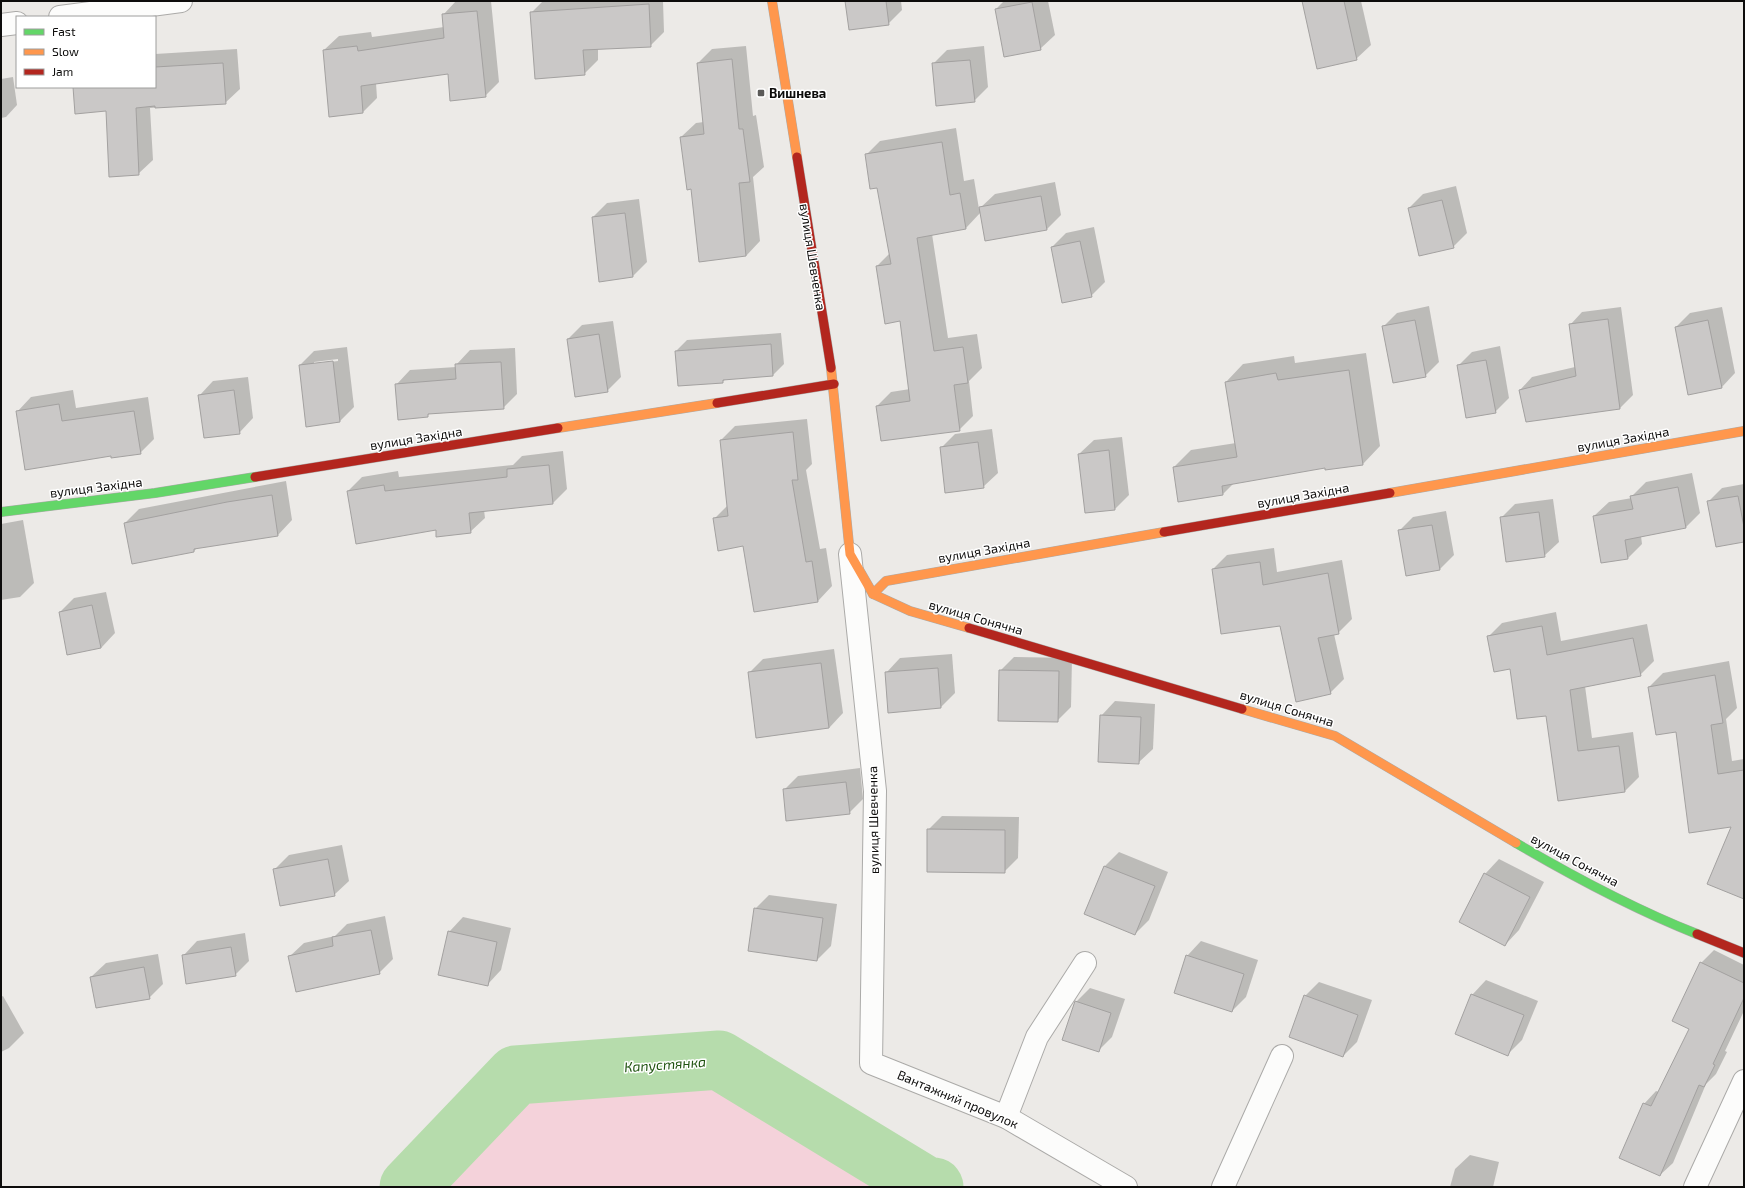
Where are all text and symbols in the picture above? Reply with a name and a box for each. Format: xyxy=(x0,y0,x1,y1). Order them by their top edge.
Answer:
legend xyxy=(16,16,156,88)
text: Fast xyxy=(52,24,76,38)
text: Slow xyxy=(52,44,79,58)
text: Jam xyxy=(52,64,73,78)
place label: Вишнева xyxy=(769,85,826,101)
marker: Вишнева xyxy=(756,88,766,98)
street label: вулиця Шевченка xyxy=(797,202,829,312)
street label: вулиця Західна xyxy=(369,423,463,453)
street label: вулиця Західна xyxy=(1576,423,1670,455)
street label: вулиця Західна xyxy=(49,473,143,501)
street label: вулиця Західна xyxy=(1256,479,1350,511)
street label: вулиця Західна xyxy=(937,534,1031,566)
street label: вулиця Сонячна xyxy=(927,596,1025,638)
street label: вулиця Сонячна xyxy=(1238,686,1336,730)
street label: вулиця Шевченка xyxy=(864,766,882,874)
street label: вулиця Сонячна xyxy=(1528,830,1622,890)
water label: Капустянка xyxy=(623,1053,707,1075)
street label: Вантажний провулок xyxy=(895,1066,1021,1132)

